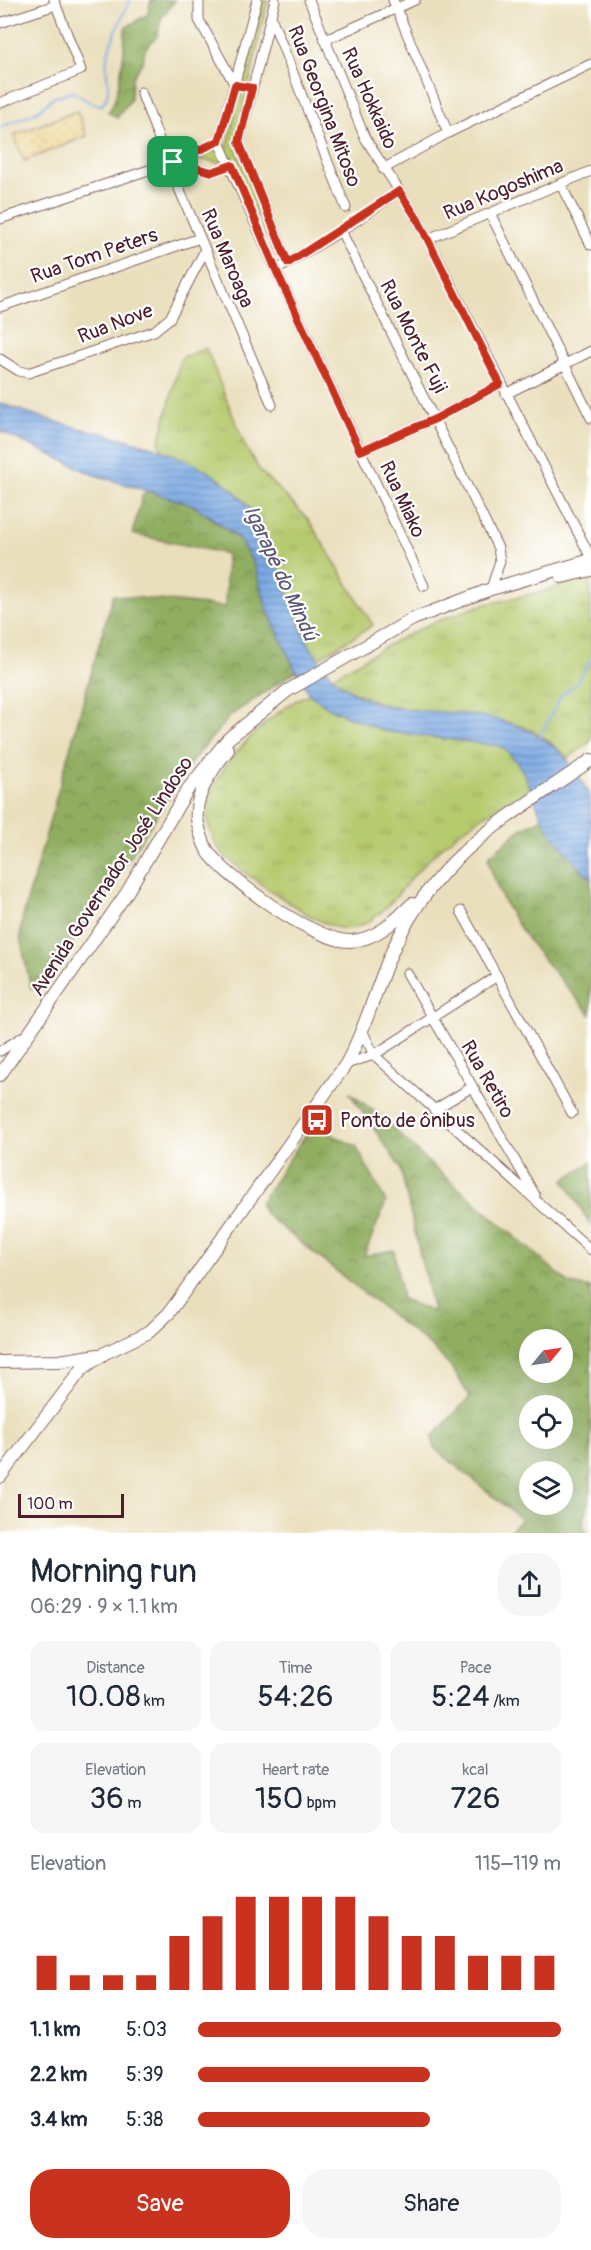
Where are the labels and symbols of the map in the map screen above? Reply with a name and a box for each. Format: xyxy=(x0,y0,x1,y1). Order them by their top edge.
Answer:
street label: Rua Georgina Mitoso xyxy=(282,22,367,191)
street label: Rua Hokkaido xyxy=(336,44,403,153)
pin xyxy=(147,136,198,187)
street label: Rua Kogoshima xyxy=(440,153,567,226)
street label: Rua Maroaga xyxy=(195,205,260,311)
street label: Rua Tom Peters xyxy=(27,222,161,289)
street label: Rua Monte Fuji xyxy=(374,275,453,397)
street label: Rua Nove xyxy=(74,298,156,349)
street label: Rua Miako xyxy=(374,457,431,542)
water label: Igarapé do Mindú xyxy=(237,501,324,646)
street label: Avenida Governador José Lindoso xyxy=(24,751,199,1001)
street label: Rua Retiro xyxy=(455,1036,520,1123)
bus stop icon: Ponto de ônibus xyxy=(299,1102,335,1138)
place label: Ponto de ônibus xyxy=(340,1108,475,1133)
north arrow xyxy=(519,1329,573,1383)
scale bar xyxy=(18,1491,124,1518)

